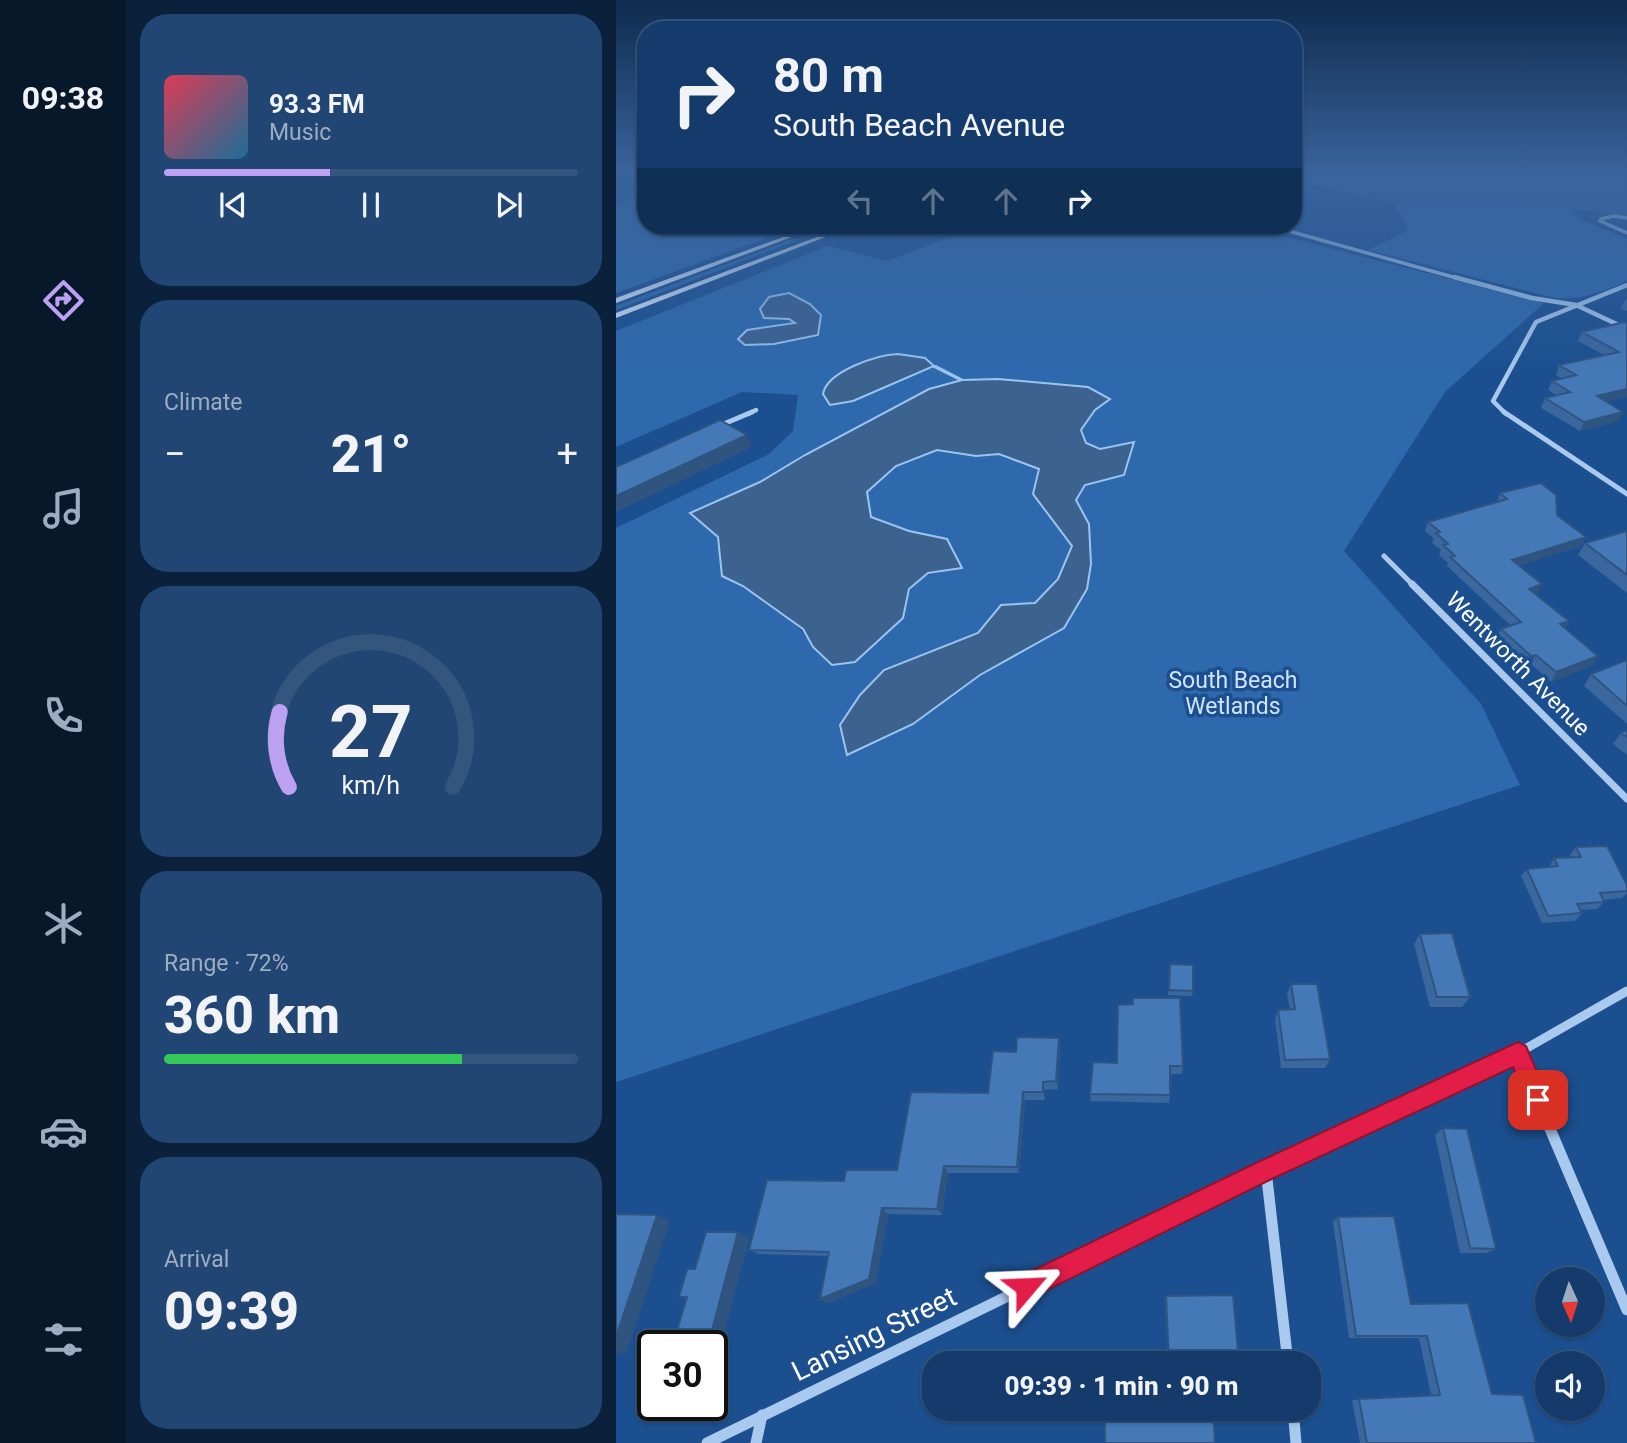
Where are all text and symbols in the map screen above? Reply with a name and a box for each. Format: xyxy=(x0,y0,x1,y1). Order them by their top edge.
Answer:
text: 80 m xyxy=(773,47,884,104)
icon: right xyxy=(658,49,749,140)
text: 09:38 xyxy=(22,79,104,117)
text: 93.3 FM xyxy=(269,89,365,119)
text: South Beach Avenue xyxy=(773,106,1065,144)
text: Music xyxy=(269,119,331,146)
icon: left xyxy=(841,182,879,220)
icon: ahead xyxy=(914,182,952,220)
icon: ahead xyxy=(987,182,1025,220)
icon: right xyxy=(1060,182,1098,220)
icon: previous xyxy=(214,186,252,224)
icon: pause xyxy=(352,186,390,224)
icon: next xyxy=(490,186,528,224)
icon: directions xyxy=(39,276,88,325)
text: Climate xyxy=(164,389,243,416)
text: 21° xyxy=(331,424,411,485)
text: − xyxy=(164,432,186,476)
text: + xyxy=(556,432,578,476)
icon: music xyxy=(39,484,88,533)
street label: Wentworth Avenue xyxy=(1440,586,1596,742)
park label: South Beach Wetlands xyxy=(1168,667,1298,720)
text: 27 xyxy=(329,690,413,776)
icon: phone xyxy=(39,691,88,740)
text: km/h xyxy=(342,771,400,800)
icon: climate xyxy=(39,899,88,948)
text: Range · 72% xyxy=(164,950,289,977)
text: 360 km xyxy=(164,985,340,1046)
pin xyxy=(1508,1070,1568,1130)
icon: arrive xyxy=(1519,1081,1557,1119)
icon: car xyxy=(39,1107,88,1156)
text: Arrival xyxy=(164,1246,229,1273)
position arrow xyxy=(989,1250,1063,1324)
north arrow xyxy=(1535,1267,1605,1337)
map controls xyxy=(1535,1267,1605,1421)
street label: Lansing Street xyxy=(786,1280,962,1388)
text: 09:39 xyxy=(164,1281,299,1342)
icon: filters xyxy=(39,1315,88,1364)
speed limit sign: 30 xyxy=(637,1330,728,1421)
button: sound xyxy=(1535,1351,1605,1421)
text: 09:39 · 1 min · 90 m xyxy=(1004,1371,1239,1401)

